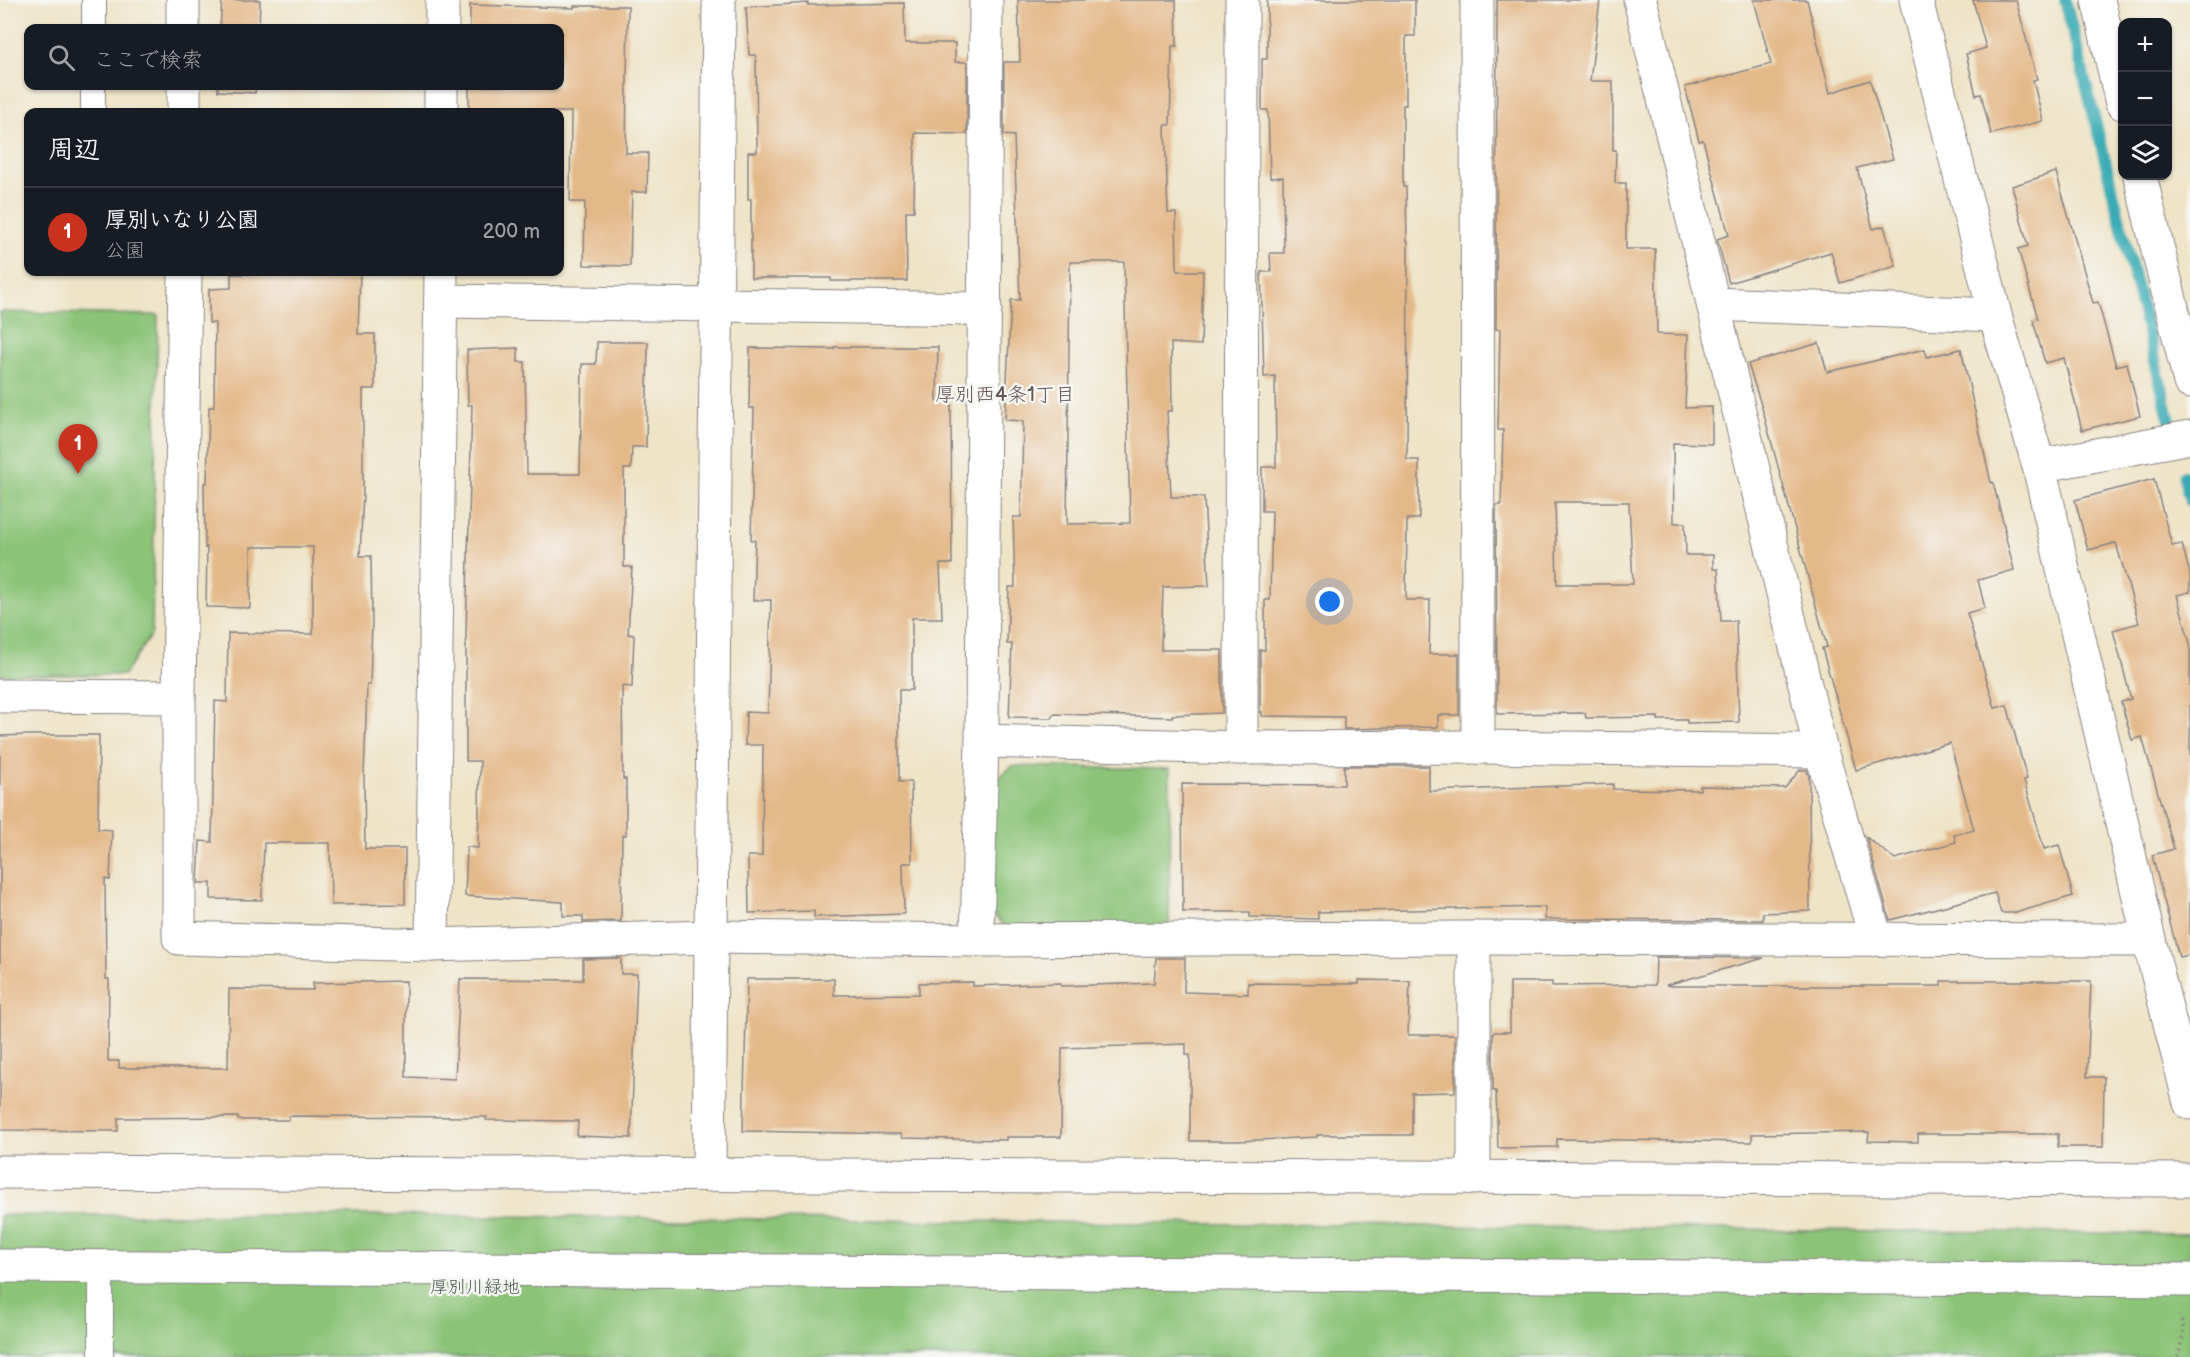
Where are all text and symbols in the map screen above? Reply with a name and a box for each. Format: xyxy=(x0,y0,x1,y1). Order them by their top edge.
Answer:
map controls xyxy=(2118,18,2172,180)
button: + xyxy=(2118,18,2172,72)
search box xyxy=(24,24,564,90)
icon: search xyxy=(45,41,78,74)
text: ここで検索 xyxy=(93,47,203,74)
button: − xyxy=(2118,72,2172,126)
button: layers xyxy=(2118,126,2172,180)
text: 周辺 xyxy=(48,135,100,166)
text: 厚別いなり公園 xyxy=(105,207,259,234)
text: 1 xyxy=(63,220,72,244)
text: 200 m xyxy=(483,220,540,244)
text: 公園 xyxy=(105,239,145,263)
district label: 厚別西4条1丁目 xyxy=(935,383,1075,407)
pin: 1 xyxy=(58,424,98,474)
your location xyxy=(1315,587,1344,616)
park label: 厚別川緑地 xyxy=(430,1277,520,1298)

